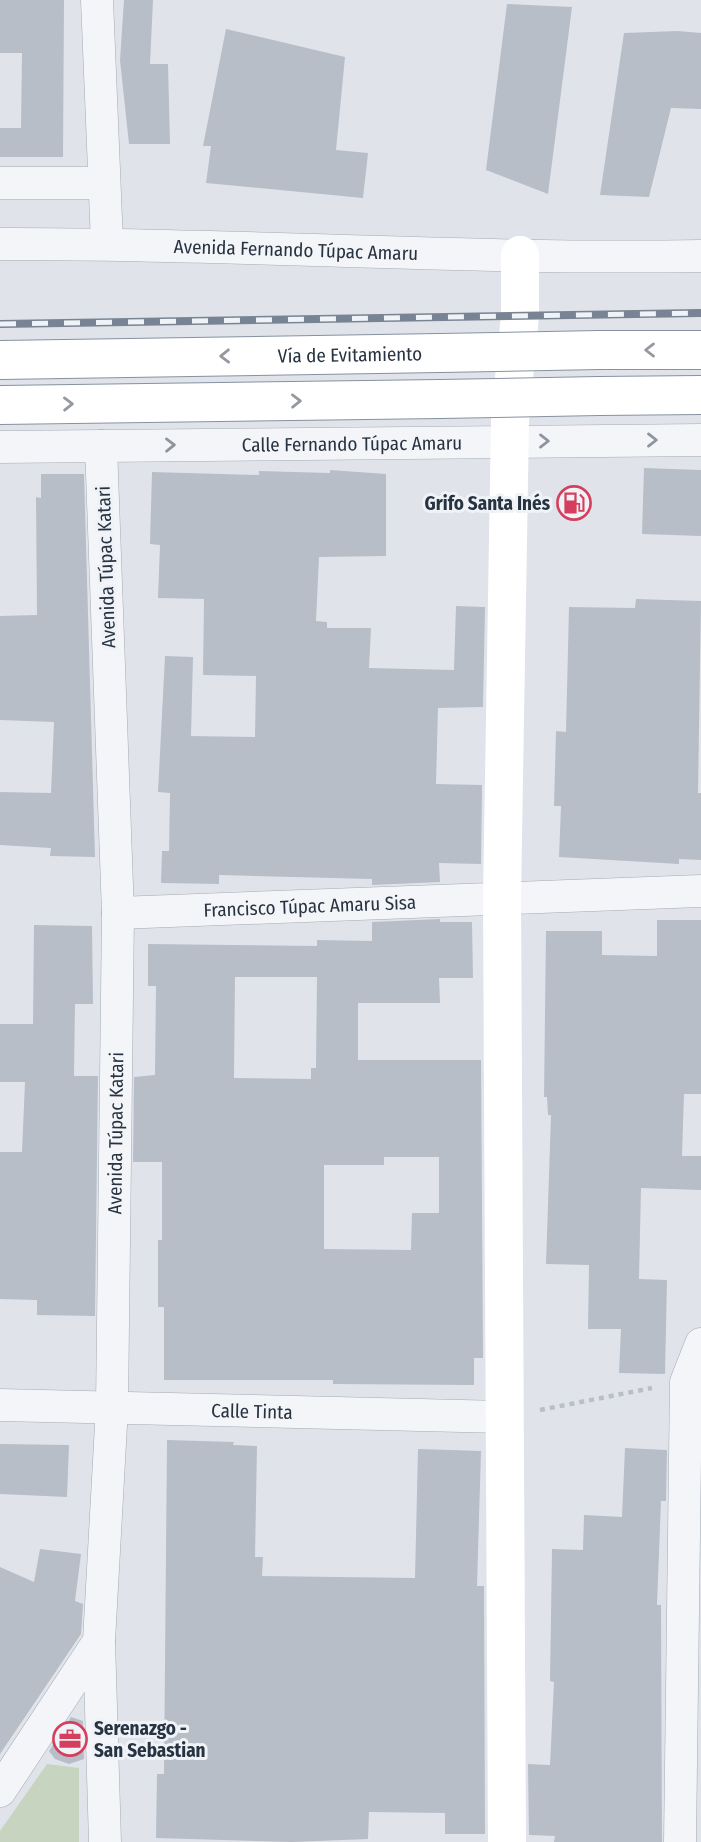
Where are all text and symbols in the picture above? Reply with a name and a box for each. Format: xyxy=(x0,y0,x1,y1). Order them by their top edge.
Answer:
street label: Avenida Fernando Túpac Amaru xyxy=(173,234,419,265)
street label: Vía de Evitamiento xyxy=(278,342,422,367)
one-way arrow xyxy=(644,342,655,358)
one-way arrow xyxy=(219,349,230,364)
one-way arrow xyxy=(291,393,301,409)
one-way arrow xyxy=(63,396,74,412)
street label: Calle Fernando Túpac Amaru xyxy=(242,431,462,456)
one-way arrow xyxy=(647,432,657,448)
one-way arrow xyxy=(539,433,550,449)
one-way arrow xyxy=(164,438,175,453)
fuel station icon: Grifo Santa Inés xyxy=(555,484,593,522)
street label: Avenida Túpac Katari xyxy=(92,485,120,649)
place label: Grifo Santa Inés xyxy=(425,492,551,515)
street label: Francisco Túpac Amaru Sisa xyxy=(203,890,417,921)
street label: Avenida Túpac Katari xyxy=(103,1052,128,1214)
street label: Calle Tinta xyxy=(211,1399,293,1423)
place label: Serenazgo - San Sebastian xyxy=(94,1717,206,1762)
office icon: Serenazgo - San Sebastian xyxy=(51,1720,89,1758)

